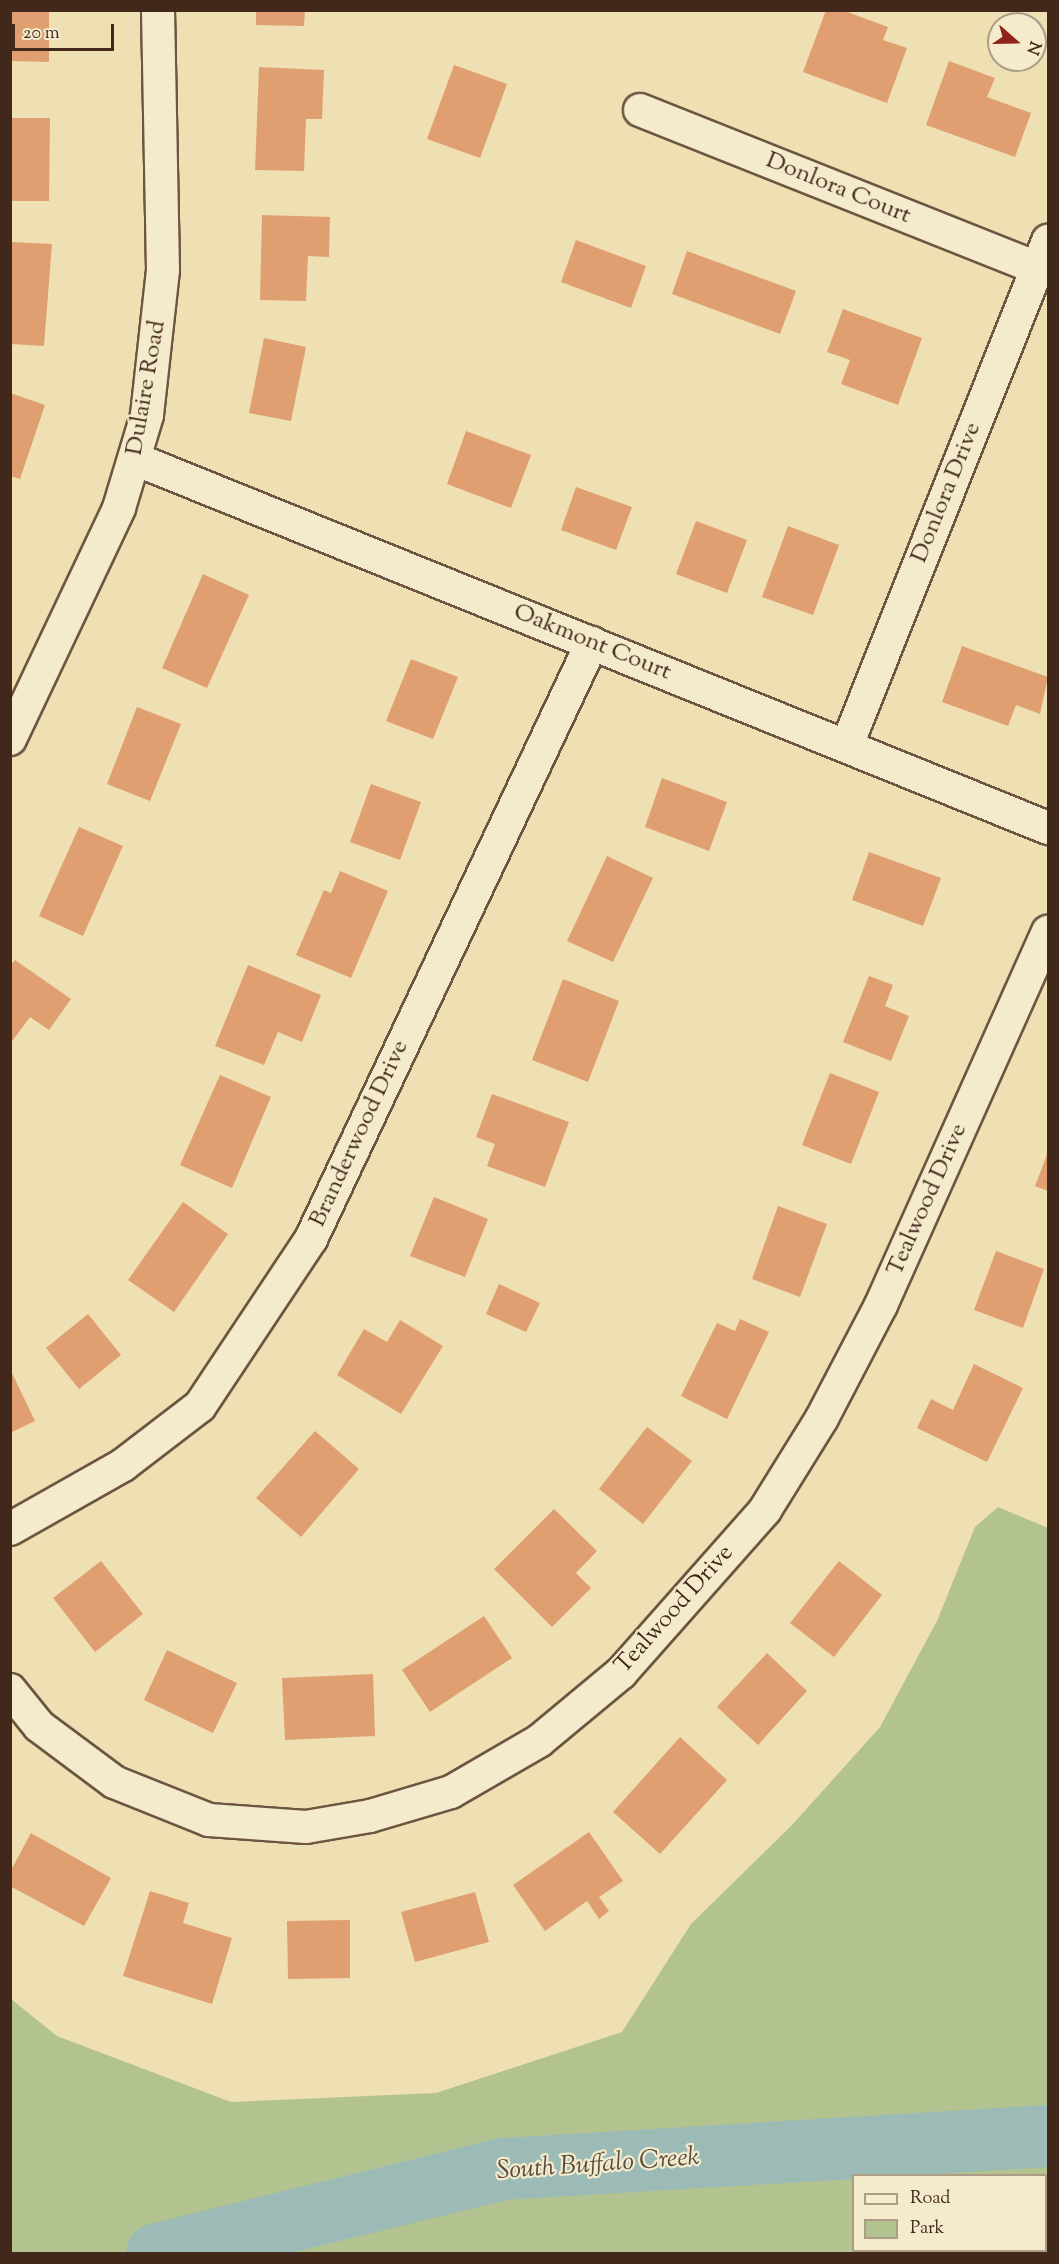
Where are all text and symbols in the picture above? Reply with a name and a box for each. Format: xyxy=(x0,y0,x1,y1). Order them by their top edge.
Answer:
scale bar xyxy=(15,12,117,50)
north arrow xyxy=(987,12,1047,72)
text: 20 m xyxy=(23,21,60,47)
text: N xyxy=(1020,38,1045,58)
street label: Donlora Court xyxy=(761,147,915,231)
street label: Dulaire Road xyxy=(121,318,173,458)
street label: Donlora Drive xyxy=(906,419,988,567)
street label: Oakmont Court xyxy=(509,598,675,688)
street label: Branderwood Drive xyxy=(304,1036,416,1232)
street label: Tealwood Drive xyxy=(882,1120,974,1280)
street label: Tealwood Drive xyxy=(610,1540,740,1680)
water label: South Buffalo Creek xyxy=(496,2142,700,2188)
legend xyxy=(852,2174,1047,2252)
text: Road xyxy=(910,2186,950,2212)
text: Park xyxy=(910,2216,944,2242)

